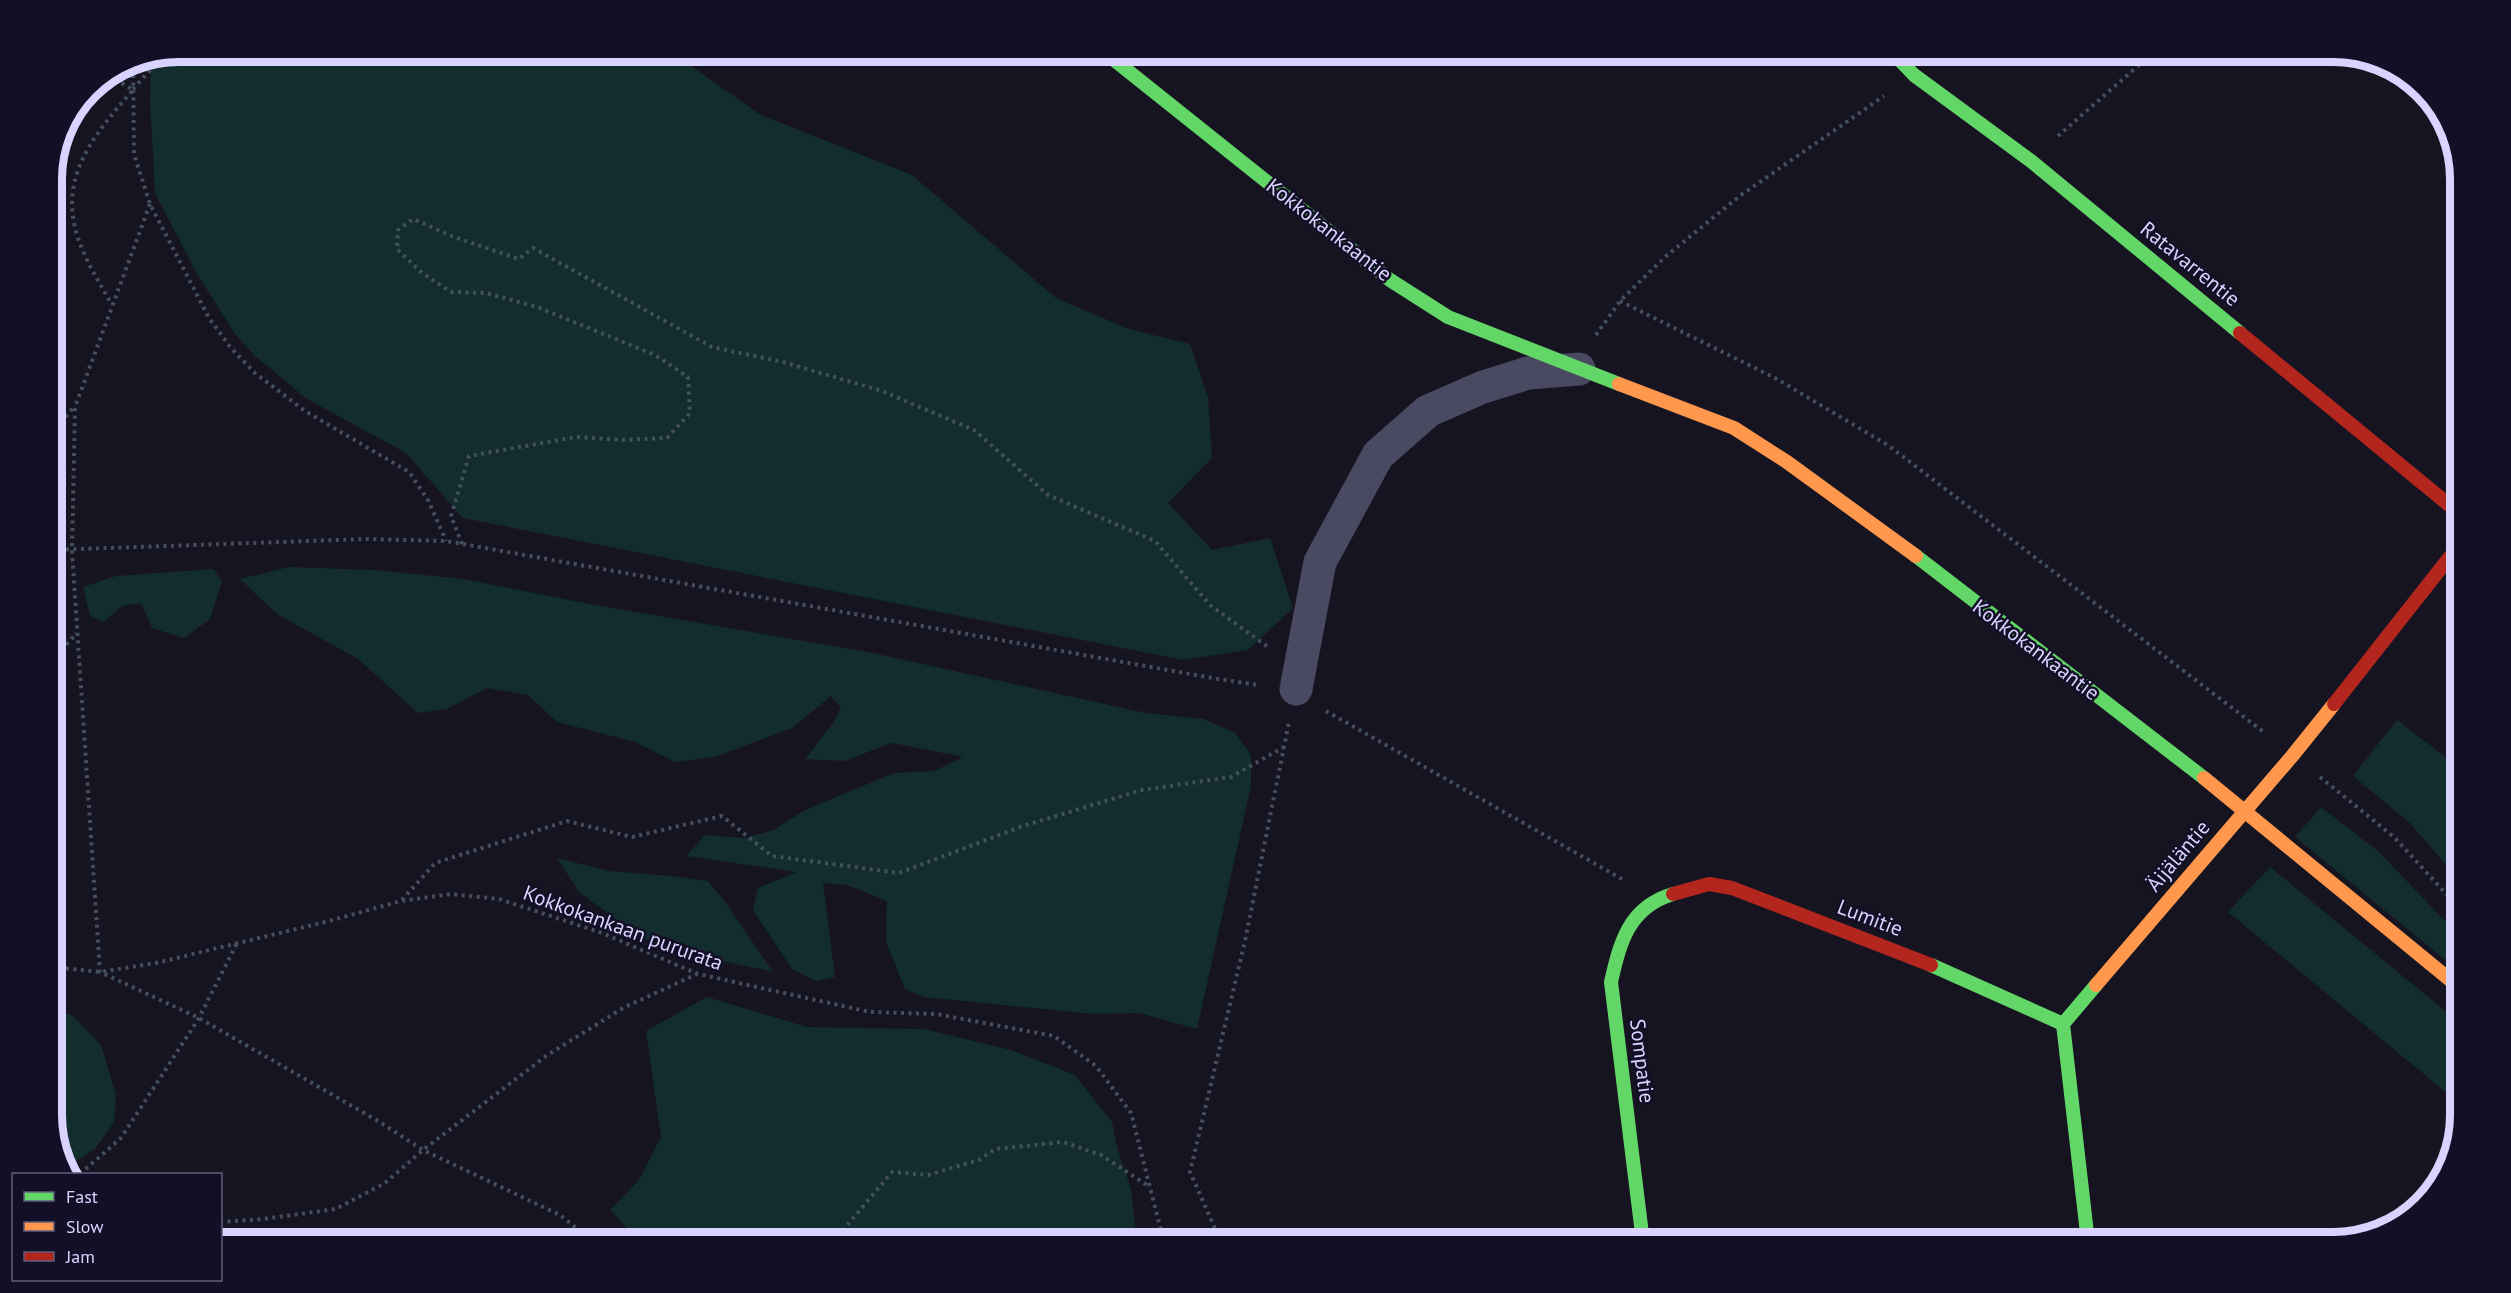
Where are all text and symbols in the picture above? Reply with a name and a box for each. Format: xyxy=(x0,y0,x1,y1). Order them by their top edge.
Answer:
street label: Kokkokankaantie xyxy=(1261,172,1397,287)
street label: Ratavarrentie xyxy=(2135,215,2246,312)
street label: Kokkokankaantie xyxy=(1968,593,2105,706)
street label: Äijäläntie xyxy=(2140,814,2215,897)
street label: Kokkokankaan pururata xyxy=(520,879,727,976)
street label: Lumitie xyxy=(1834,893,1907,942)
street label: Sompatie xyxy=(1624,1017,1661,1105)
legend xyxy=(12,1173,222,1281)
text: Fast xyxy=(66,1185,98,1208)
text: Slow xyxy=(66,1215,104,1238)
text: Jam xyxy=(65,1245,95,1268)

